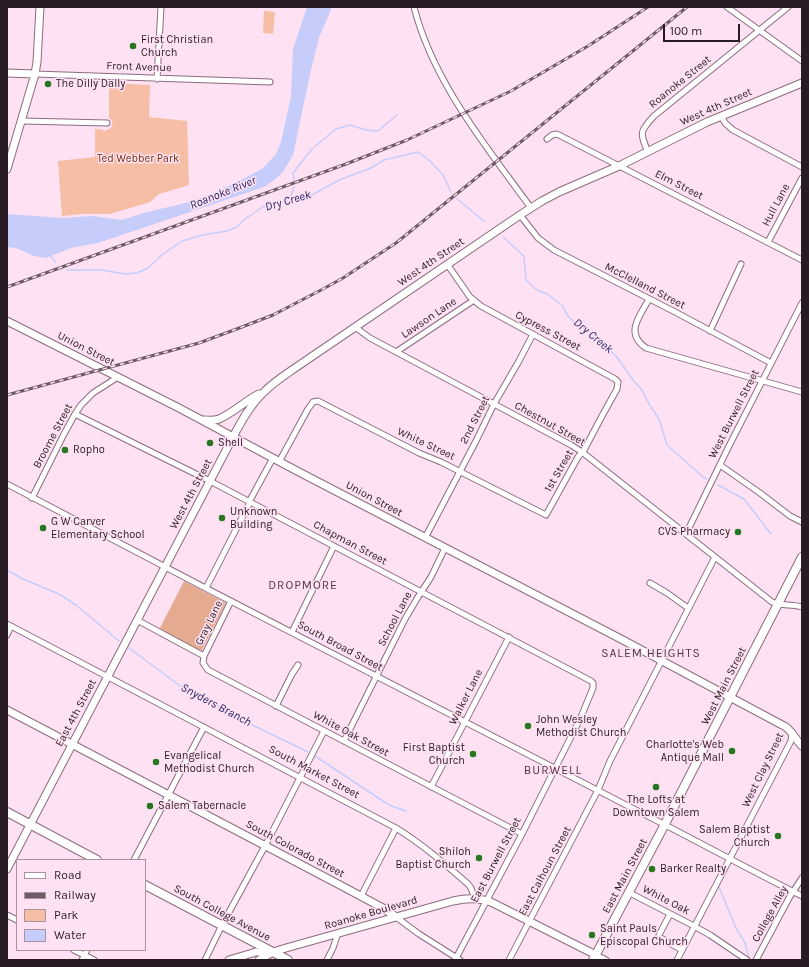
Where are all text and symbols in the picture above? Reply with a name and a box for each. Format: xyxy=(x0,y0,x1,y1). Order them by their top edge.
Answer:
scale bar xyxy=(665,16,742,42)
text: 100 m xyxy=(670,24,702,38)
place label: First Christian Church xyxy=(141,33,213,59)
marker: First Christian Church xyxy=(128,41,138,51)
street label: Roanoke Street xyxy=(646,53,714,111)
street label: Front Avenue xyxy=(106,59,172,75)
place label: The Dilly Dally xyxy=(56,77,125,91)
marker: The Dilly Dally xyxy=(43,79,53,89)
street label: West 4th Street xyxy=(678,85,754,129)
park label: Ted Webber Park xyxy=(97,152,179,166)
street label: Elm Street xyxy=(653,167,705,203)
water label: Roanoke River xyxy=(188,173,258,213)
street label: Hull Lane xyxy=(759,181,793,229)
water label: Dry Creek xyxy=(263,188,313,214)
street label: West 4th Street xyxy=(395,235,467,289)
street label: McClelland Street xyxy=(603,260,687,312)
street label: Lawson Lane xyxy=(399,295,459,341)
street label: Cypress Street xyxy=(513,308,583,354)
water label: Dry Creek xyxy=(570,315,616,357)
street label: Union Street xyxy=(55,329,117,369)
street label: West Burwell Street xyxy=(706,367,762,461)
street label: 2nd Street xyxy=(457,394,493,446)
street label: Chestnut Street xyxy=(512,399,588,449)
street label: Broome Street xyxy=(30,401,76,471)
street label: White Street xyxy=(395,425,457,463)
place label: Shell xyxy=(218,436,243,450)
marker: Shell xyxy=(205,438,215,448)
place label: Ropho xyxy=(73,443,105,457)
marker: Ropho xyxy=(60,445,70,455)
street label: 1st Street xyxy=(542,448,576,494)
street label: West 4th Street xyxy=(167,457,215,531)
street label: Union Street xyxy=(343,478,405,520)
place label: Unknown Building xyxy=(230,505,277,531)
marker: Unknown Building xyxy=(217,513,227,523)
place label: G W Carver Elementary School xyxy=(51,515,144,541)
street label: Chapman Street xyxy=(311,518,389,568)
marker: G W Carver Elementary School xyxy=(38,523,48,533)
place label: CVS Pharmacy xyxy=(658,525,730,539)
marker: CVS Pharmacy xyxy=(733,527,743,537)
district label: DROPMORE xyxy=(268,579,338,593)
street label: School Lane xyxy=(375,589,415,649)
street label: Gray Lane xyxy=(192,598,226,648)
street label: South Broad Street xyxy=(295,618,385,674)
street label: West Main Street xyxy=(699,645,749,727)
district label: SALEM HEIGHTS xyxy=(601,647,701,661)
street label: Walker Lane xyxy=(446,667,486,727)
street label: East 4th Street xyxy=(53,677,99,749)
water label: Snyders Branch xyxy=(178,680,254,730)
street label: White Oak Street xyxy=(311,708,391,760)
place label: John Wesley Methodist Church xyxy=(536,713,626,739)
marker: John Wesley Methodist Church xyxy=(523,721,533,731)
street label: West Clay Street xyxy=(739,730,787,810)
place label: Charlotte's Web Antique Mall xyxy=(646,738,724,764)
place label: First Baptist Church xyxy=(403,741,465,767)
street label: South Market Street xyxy=(266,742,362,802)
marker: Charlotte's Web Antique Mall xyxy=(727,746,737,756)
place label: Evangelical Methodist Church xyxy=(164,749,254,775)
marker: First Baptist Church xyxy=(468,749,478,759)
marker: Evangelical Methodist Church xyxy=(151,757,161,767)
district label: BURWELL xyxy=(524,764,582,778)
marker: The Lofts at Downtown Salem xyxy=(651,782,661,792)
place label: The Lofts at Downtown Salem xyxy=(613,793,699,819)
place label: Salem Tabernacle xyxy=(158,799,246,813)
marker: Salem Tabernacle xyxy=(145,801,155,811)
street label: East Burwell Street xyxy=(468,815,524,905)
street label: South Colorado Street xyxy=(243,817,347,881)
place label: Salem Baptist Church xyxy=(699,823,770,849)
street label: East Calhoun Street xyxy=(516,824,574,918)
marker: Salem Baptist Church xyxy=(773,831,783,841)
street label: East Main Street xyxy=(600,836,650,916)
place label: Shiloh Baptist Church xyxy=(395,845,471,871)
marker: Shiloh Baptist Church xyxy=(474,853,484,863)
legend xyxy=(16,859,146,951)
place label: Barker Realty xyxy=(660,862,726,876)
marker: Barker Realty xyxy=(647,864,657,874)
text: Road xyxy=(54,868,82,882)
street label: South College Avenue xyxy=(171,882,273,944)
street label: White Oak xyxy=(640,882,692,918)
street label: College Alley xyxy=(749,884,791,944)
text: Railway xyxy=(54,888,96,902)
street label: Roanoke Boulevard xyxy=(323,893,419,933)
text: Park xyxy=(54,908,78,922)
place label: Saint Pauls Episcopal Church xyxy=(600,922,688,948)
text: Water xyxy=(54,928,86,942)
marker: Saint Pauls Episcopal Church xyxy=(587,930,597,940)

